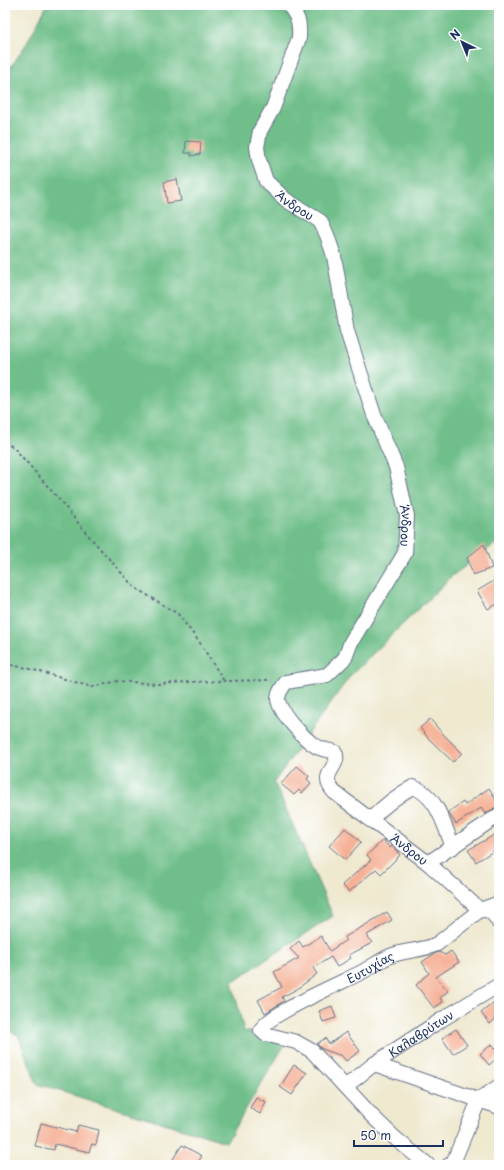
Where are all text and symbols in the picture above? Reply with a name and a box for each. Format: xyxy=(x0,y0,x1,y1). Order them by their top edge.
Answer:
north arrow xyxy=(442,22,482,62)
text: N xyxy=(446,25,464,44)
street label: Άνδρου xyxy=(272,186,318,224)
street label: Άνδρου xyxy=(396,502,416,547)
street label: Άνδρου xyxy=(387,829,432,869)
street label: Ευτυχίας xyxy=(344,946,396,987)
street label: Καλαβρύτων xyxy=(385,1006,457,1061)
scale bar xyxy=(354,1122,443,1148)
text: 50 m xyxy=(360,1126,391,1144)

